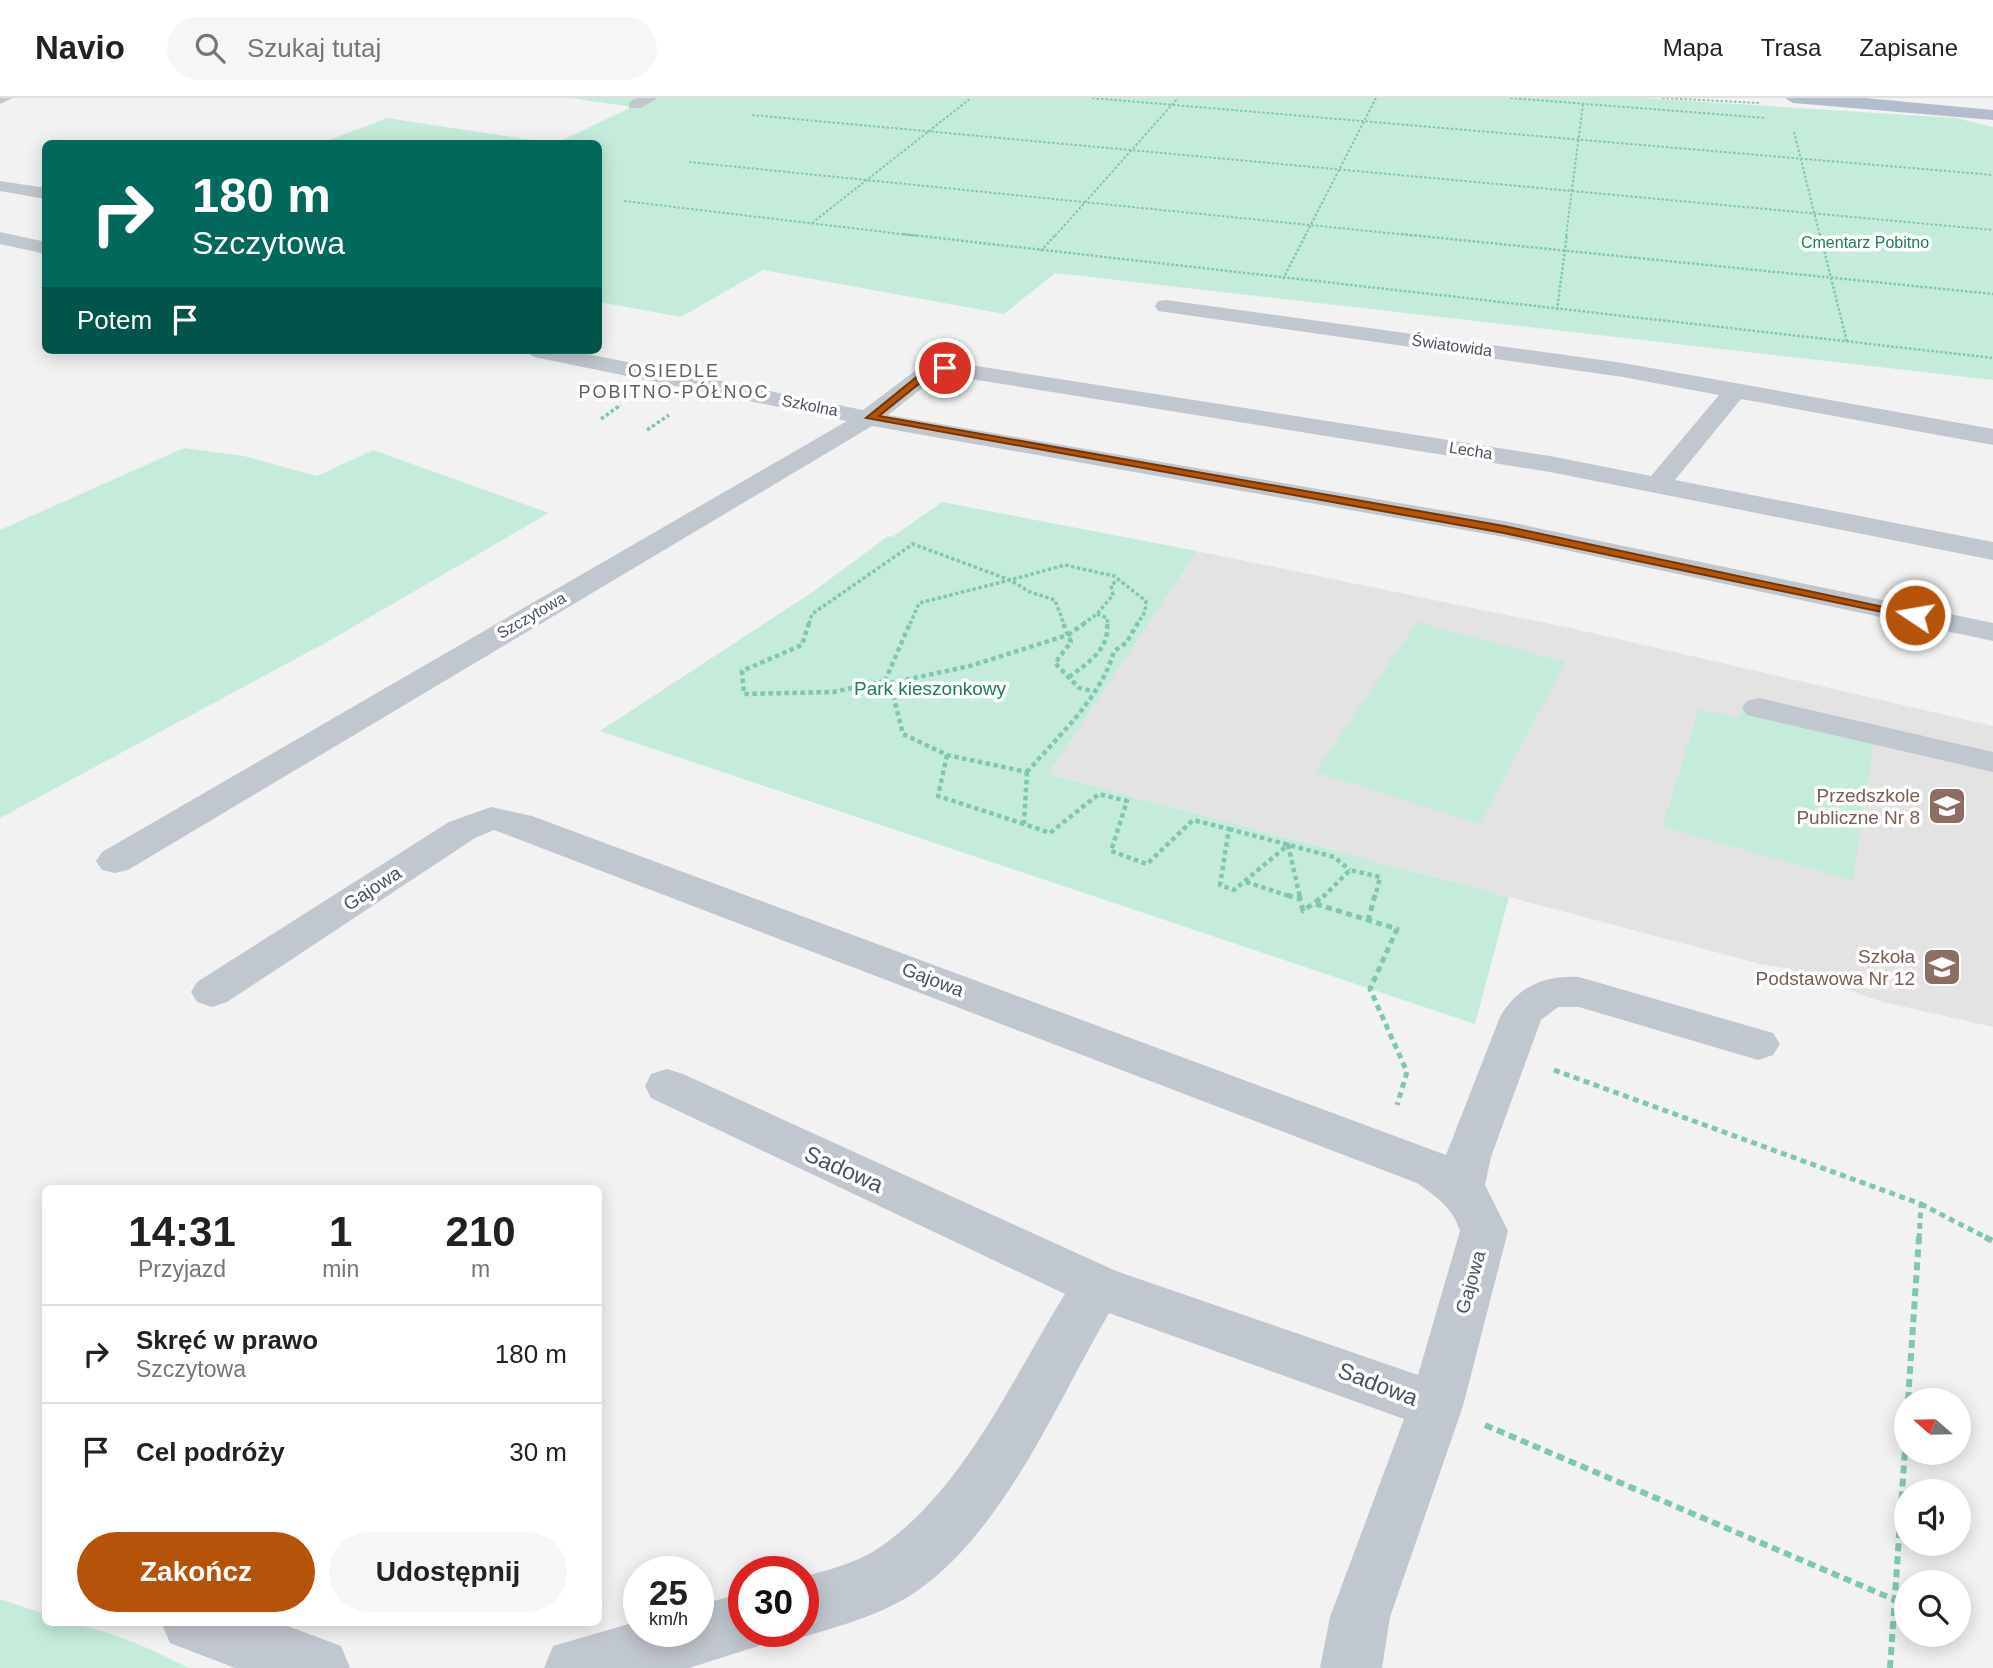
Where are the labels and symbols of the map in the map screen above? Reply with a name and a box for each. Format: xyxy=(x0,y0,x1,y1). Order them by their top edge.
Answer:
park label: Cmentarz Pobitno xyxy=(1801,234,1929,251)
street label: Światowida xyxy=(1411,330,1493,360)
pin xyxy=(915,338,975,398)
district label: OSIEDLE POBITNO-PÓŁNOC xyxy=(578,361,770,402)
street label: Szkolna xyxy=(780,392,840,419)
street label: Lecha xyxy=(1448,439,1494,462)
position arrow xyxy=(1878,578,1952,652)
street label: Szczytowa xyxy=(494,589,569,642)
park label: Park kieszonkowy xyxy=(854,678,1007,699)
place label: Przedszkole Publiczne Nr 8 xyxy=(1796,785,1920,828)
school or university icon: Przedszkole Publiczne Nr 8 xyxy=(1926,785,1968,827)
street label: Gajowa xyxy=(340,862,405,915)
place label: Szkoła Podstawowa Nr 12 xyxy=(1756,946,1915,989)
school or university icon: Szkoła Podstawowa Nr 12 xyxy=(1921,946,1963,988)
street label: Gajowa xyxy=(899,958,967,1001)
street label: Sadowa xyxy=(801,1140,887,1198)
street label: Gajowa xyxy=(1452,1248,1490,1316)
street label: Sadowa xyxy=(1335,1357,1422,1411)
north arrow xyxy=(1894,1388,1970,1465)
speed limit sign: 30 xyxy=(728,1556,819,1647)

